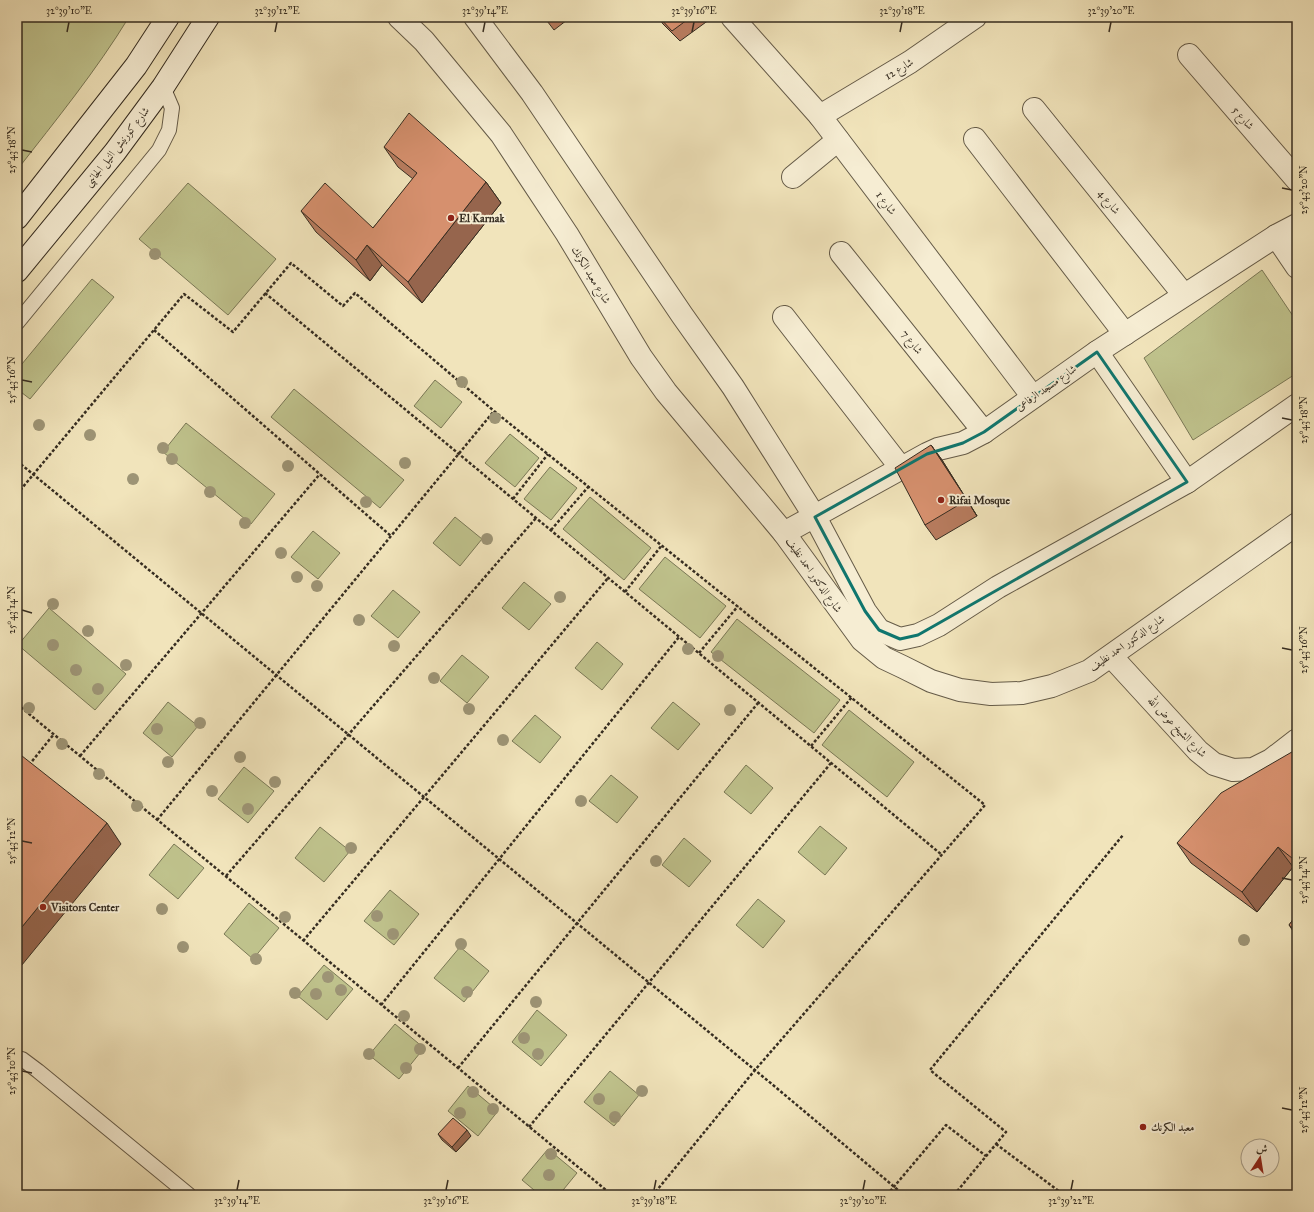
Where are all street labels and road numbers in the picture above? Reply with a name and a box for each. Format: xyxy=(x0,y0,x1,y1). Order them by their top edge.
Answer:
street label: شارع 12 xyxy=(882,55,917,85)
street label: شارع كورنيش النيل الجانبى xyxy=(82,104,155,191)
street label: شارع 5 xyxy=(1227,104,1257,134)
street label: شارع 4 xyxy=(1093,187,1123,219)
street label: شارع 1 xyxy=(871,189,899,219)
street label: شارع معبد الكرنك xyxy=(566,244,613,308)
street label: شارع 7 xyxy=(896,327,926,359)
street label: شارع مسجد الرفاعى xyxy=(1013,362,1081,416)
street label: شارع الدكتور احمد نظيف xyxy=(781,535,845,617)
street label: شارع الدكتور احمد نظيف xyxy=(1087,612,1169,676)
street label: شارع الشيخ عوض الله xyxy=(1142,692,1211,763)

